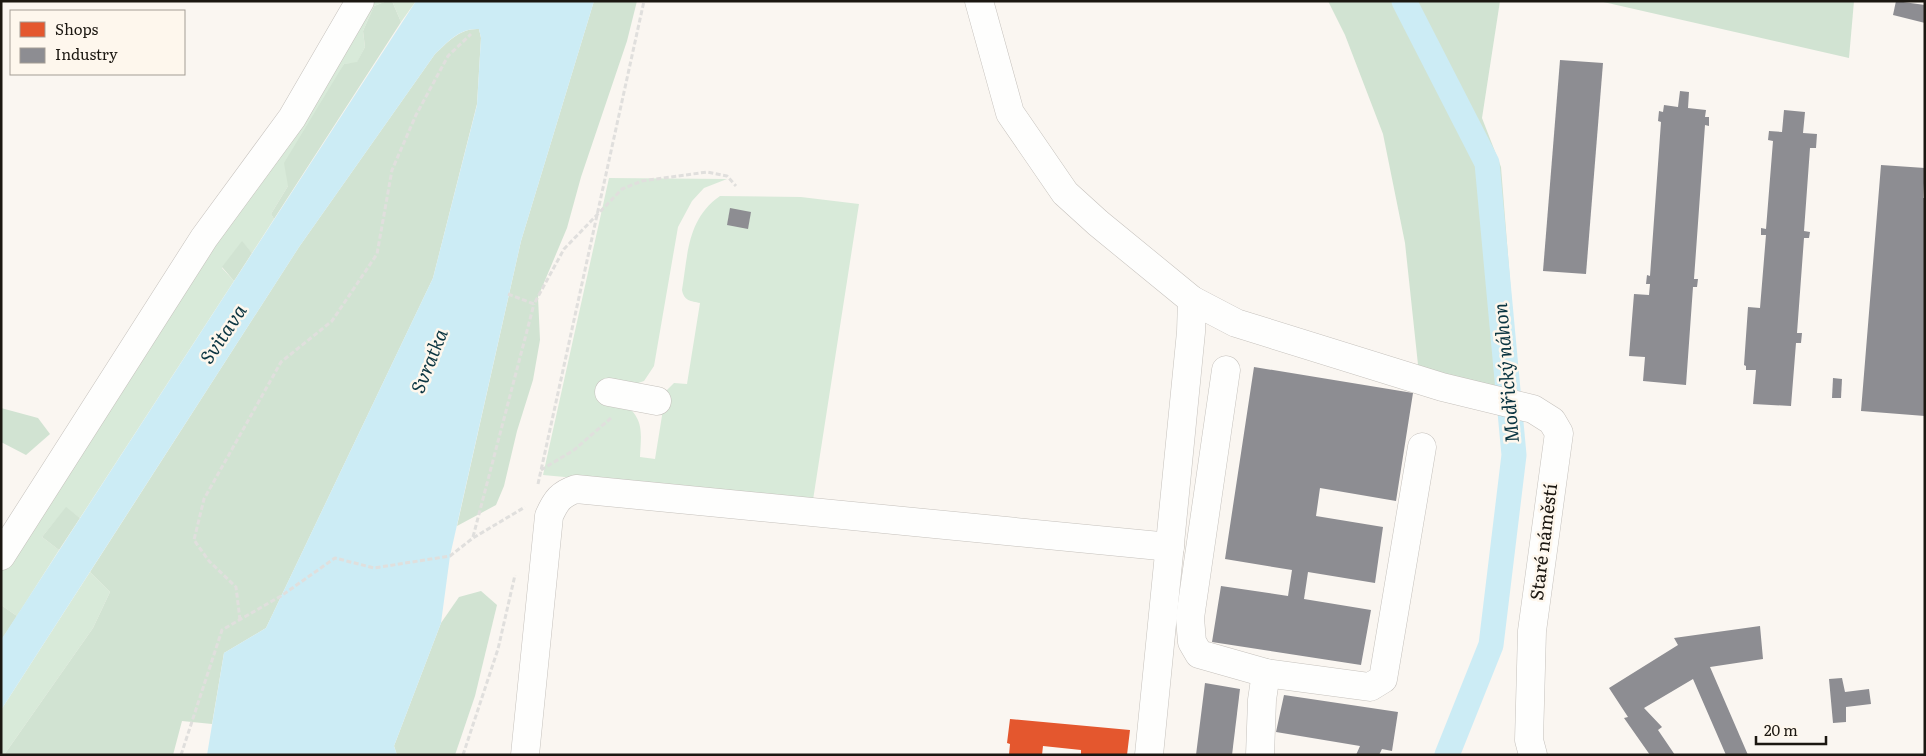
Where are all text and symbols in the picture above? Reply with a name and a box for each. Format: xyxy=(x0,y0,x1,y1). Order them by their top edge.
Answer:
legend xyxy=(10,10,185,75)
text: Shops xyxy=(55,17,98,40)
text: Industry xyxy=(55,42,118,65)
water label: Svitava xyxy=(192,298,252,369)
water label: Modřický náhon xyxy=(1485,301,1525,444)
water label: Svratka xyxy=(403,324,454,397)
street label: Staré náměstí xyxy=(1522,482,1563,602)
scale bar xyxy=(1756,714,1826,746)
text: 20 m xyxy=(1764,718,1798,741)

